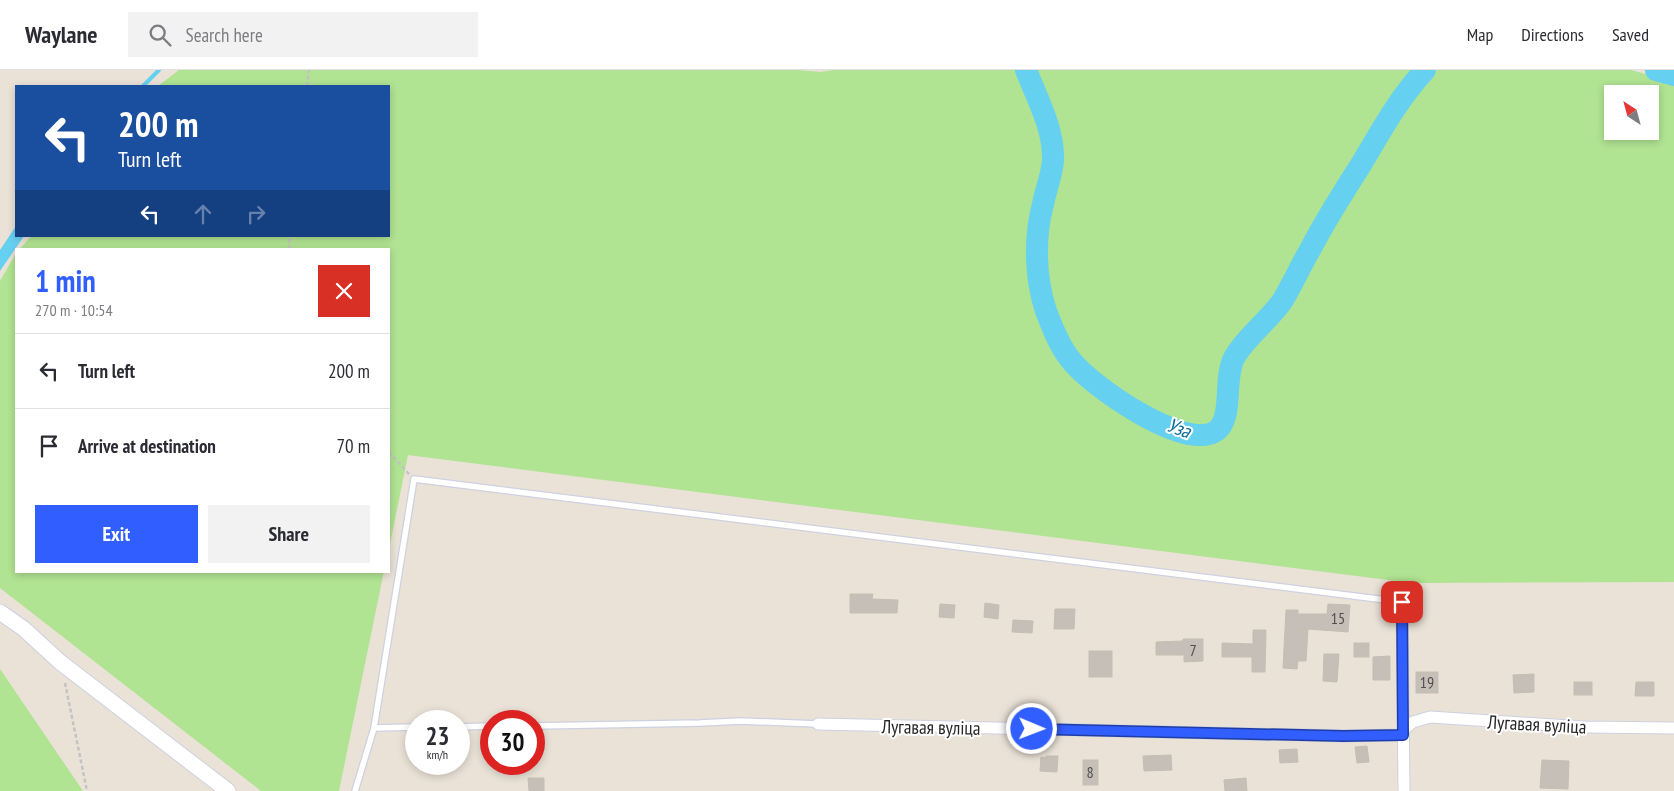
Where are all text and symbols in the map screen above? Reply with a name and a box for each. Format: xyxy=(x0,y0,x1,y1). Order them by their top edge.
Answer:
search box xyxy=(128,12,478,57)
text: Waylane xyxy=(25,19,98,50)
icon: search xyxy=(146,21,174,49)
text: Search here xyxy=(186,23,263,47)
text: Map xyxy=(1467,23,1493,46)
text: Directions xyxy=(1521,23,1584,46)
text: Saved xyxy=(1612,23,1649,46)
north arrow xyxy=(1604,85,1659,140)
map controls xyxy=(1604,85,1659,140)
text: 200 m xyxy=(118,101,199,147)
icon: left xyxy=(35,105,100,170)
text: Turn left xyxy=(118,145,182,173)
icon: left xyxy=(136,200,164,228)
icon: ahead xyxy=(189,200,217,228)
icon: right xyxy=(242,200,270,228)
text: 1 min xyxy=(35,261,96,300)
button: close xyxy=(318,265,370,317)
text: 270 m · 10:54 xyxy=(35,300,113,320)
icon: left xyxy=(35,357,63,385)
text: Turn left xyxy=(78,359,135,383)
text: 200 m xyxy=(328,359,370,383)
water label: Уза xyxy=(1164,412,1195,445)
icon: arrive xyxy=(35,432,63,460)
text: Arrive at destination xyxy=(78,434,216,458)
text: 70 m xyxy=(337,434,370,458)
button: Exit xyxy=(35,505,198,563)
button: Share xyxy=(208,505,370,563)
pin xyxy=(1381,581,1423,623)
icon: arrive xyxy=(1388,588,1416,616)
house number: 15 xyxy=(1331,608,1345,628)
house number: 7 xyxy=(1189,640,1197,660)
house number: 19 xyxy=(1420,672,1434,692)
position arrow xyxy=(1005,702,1057,754)
street label: Лугавая вуліца xyxy=(1486,709,1587,739)
speed limit sign: 30 xyxy=(480,710,545,775)
street label: Лугавая вуліца xyxy=(880,714,981,740)
text: 23 xyxy=(426,720,449,752)
text: km/h xyxy=(427,747,448,762)
house number: 8 xyxy=(1086,762,1094,782)

